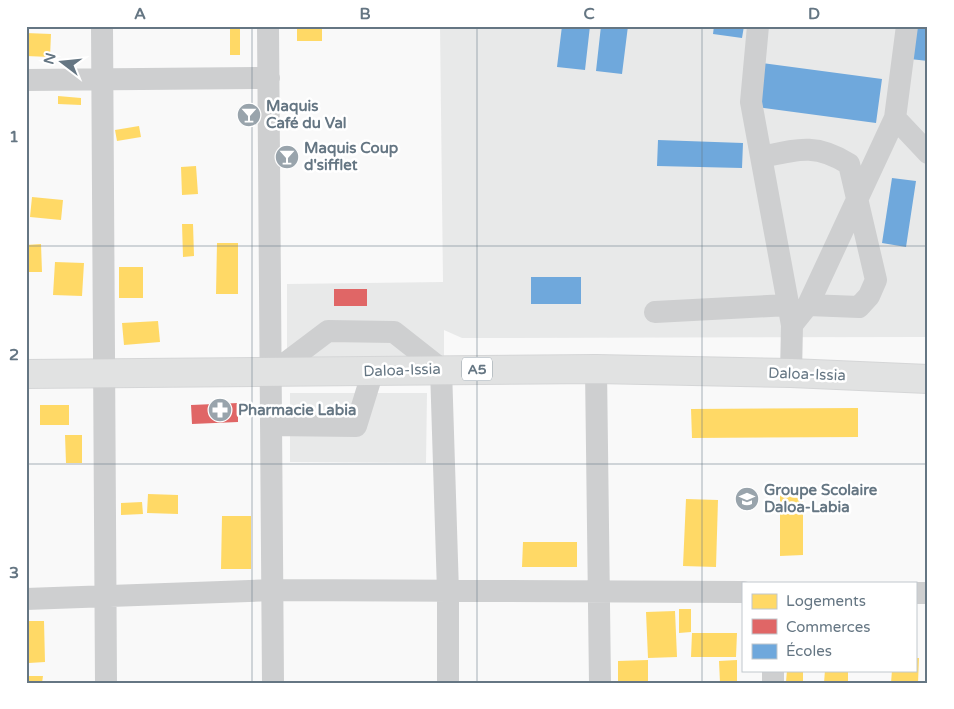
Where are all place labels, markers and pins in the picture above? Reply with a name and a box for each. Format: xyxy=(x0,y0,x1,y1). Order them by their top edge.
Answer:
place label: Maquis Café du Val xyxy=(266,97,347,132)
bar icon: Maquis Café du Val xyxy=(236,102,262,128)
place label: Maquis Coup d'sifflet xyxy=(304,139,399,174)
bar icon: Maquis Coup d'sifflet xyxy=(274,144,300,170)
pharmacy icon: Pharmacie Labia xyxy=(207,397,233,423)
place label: Pharmacie Labia xyxy=(238,401,356,419)
place label: Groupe Scolaire Daloa-Labia xyxy=(764,481,878,516)
school or university icon: Groupe Scolaire Daloa-Labia xyxy=(734,486,760,512)

